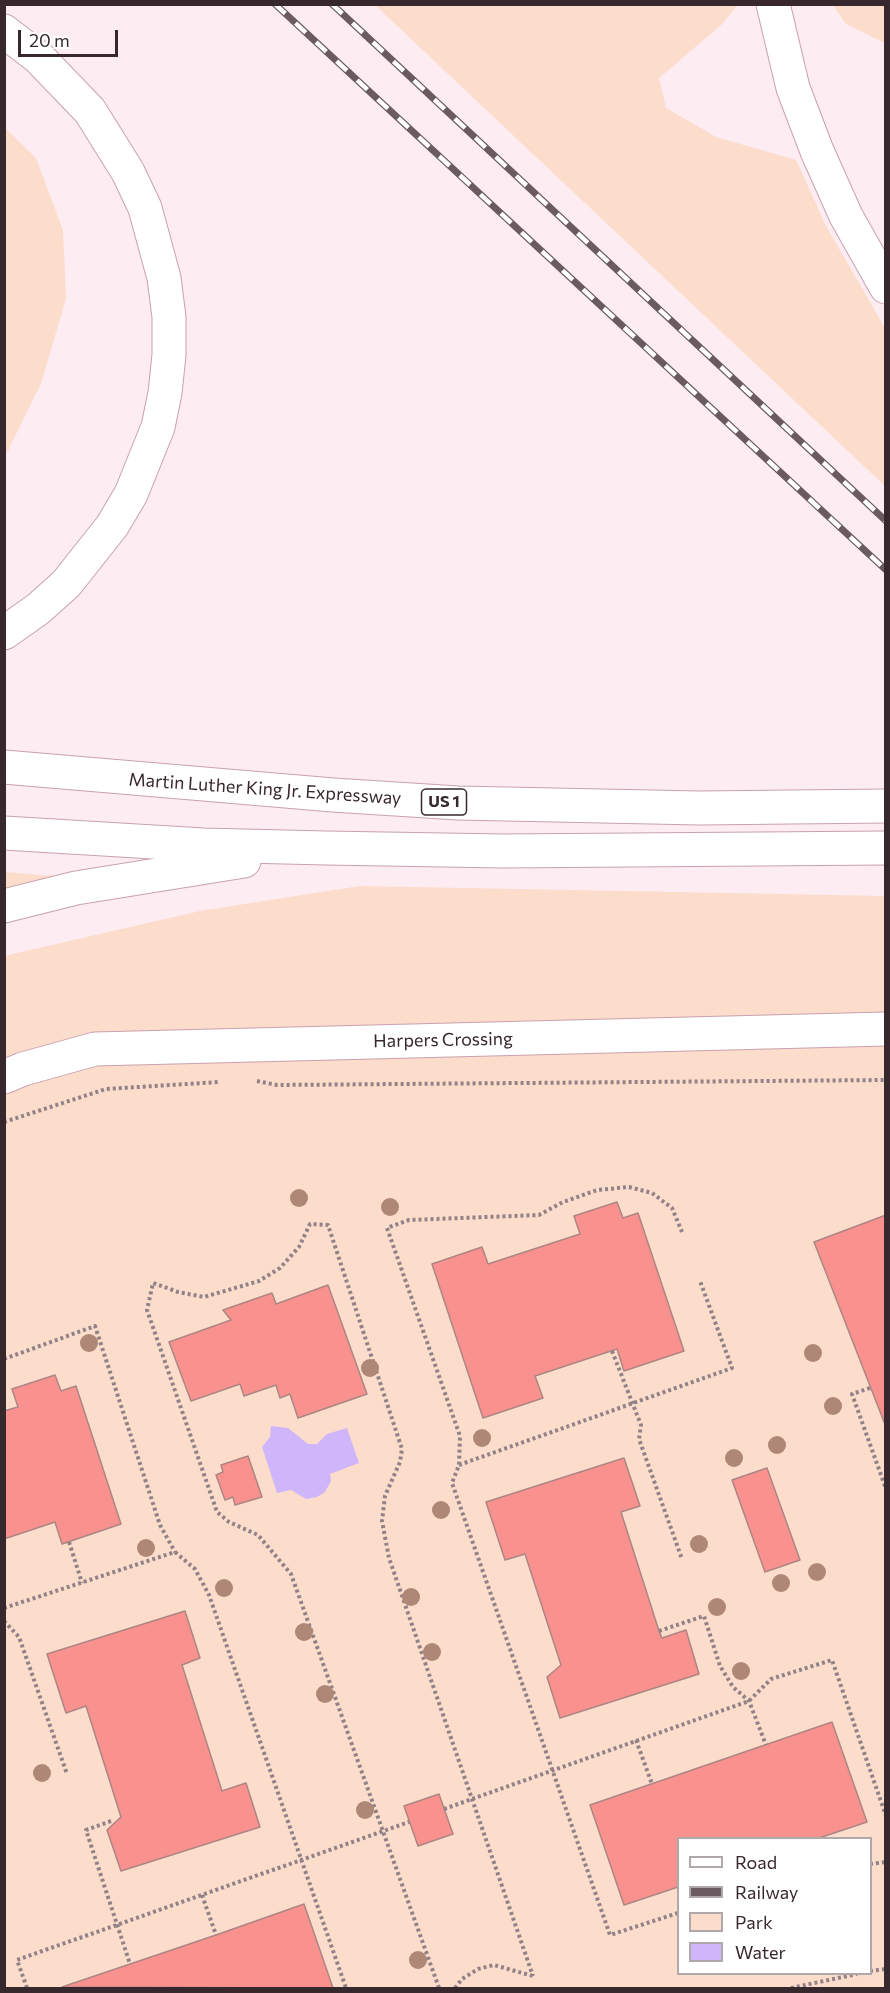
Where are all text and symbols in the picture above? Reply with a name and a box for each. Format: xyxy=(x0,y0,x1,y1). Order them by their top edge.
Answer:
scale bar xyxy=(21,18,122,56)
text: 20 m xyxy=(29,29,70,51)
street label: Martin Luther King Jr. Expressway xyxy=(128,769,402,809)
road number: US 1 xyxy=(422,789,466,815)
street label: Harpers Crossing xyxy=(373,1028,513,1052)
legend xyxy=(677,1837,872,1975)
text: Road xyxy=(735,1851,777,1873)
text: Railway xyxy=(735,1881,798,1903)
text: Park xyxy=(735,1911,773,1933)
text: Water xyxy=(735,1941,786,1963)

